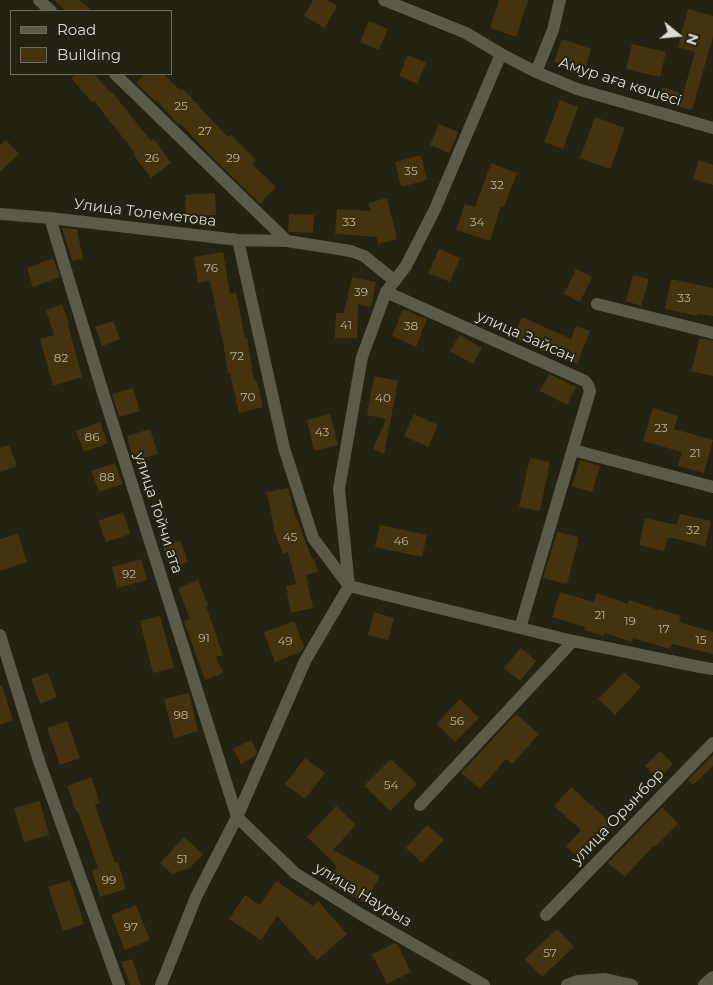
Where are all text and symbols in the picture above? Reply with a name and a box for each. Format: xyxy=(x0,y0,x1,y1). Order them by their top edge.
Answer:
legend xyxy=(10,10,172,75)
north arrow xyxy=(653,10,703,60)
text: Road xyxy=(57,20,96,39)
text: N xyxy=(682,31,703,47)
text: Building xyxy=(57,45,121,64)
street label: Амур аға көшесі xyxy=(556,54,684,110)
house number: 25 xyxy=(174,99,188,113)
house number: 27 xyxy=(198,124,212,138)
house number: 26 xyxy=(145,151,159,165)
house number: 29 xyxy=(226,151,240,165)
house number: 35 xyxy=(404,164,418,178)
house number: 32 xyxy=(490,178,504,192)
street label: Улица Толеметова xyxy=(73,195,217,231)
house number: 33 xyxy=(342,215,356,229)
house number: 34 xyxy=(470,215,484,229)
house number: 76 xyxy=(204,261,218,275)
house number: 39 xyxy=(354,285,368,299)
house number: 33 xyxy=(677,291,691,305)
street label: улица Зайсан xyxy=(474,307,578,367)
house number: 41 xyxy=(340,318,352,332)
house number: 38 xyxy=(404,319,418,333)
house number: 72 xyxy=(230,349,244,363)
house number: 82 xyxy=(54,351,68,365)
house number: 70 xyxy=(241,390,255,404)
house number: 40 xyxy=(375,391,391,405)
house number: 23 xyxy=(654,421,668,435)
house number: 43 xyxy=(315,425,329,439)
house number: 86 xyxy=(85,430,99,444)
house number: 21 xyxy=(689,446,701,460)
street label: улица Тойчи ата xyxy=(130,450,186,576)
house number: 88 xyxy=(99,470,115,484)
house number: 32 xyxy=(686,523,700,537)
house number: 45 xyxy=(283,530,297,544)
house number: 46 xyxy=(393,534,409,548)
house number: 92 xyxy=(122,567,136,581)
house number: 21 xyxy=(594,608,606,622)
house number: 19 xyxy=(624,614,636,628)
house number: 17 xyxy=(658,622,670,636)
house number: 91 xyxy=(198,631,210,645)
house number: 15 xyxy=(695,633,707,647)
house number: 49 xyxy=(277,634,293,648)
house number: 98 xyxy=(174,708,188,722)
house number: 56 xyxy=(450,714,464,728)
street label: улица Орынбор xyxy=(568,766,668,868)
house number: 54 xyxy=(384,778,398,792)
house number: 51 xyxy=(176,852,188,866)
street label: улица Наурыз xyxy=(311,859,415,931)
house number: 99 xyxy=(102,873,116,887)
house number: 97 xyxy=(124,920,138,934)
house number: 57 xyxy=(543,946,557,960)

